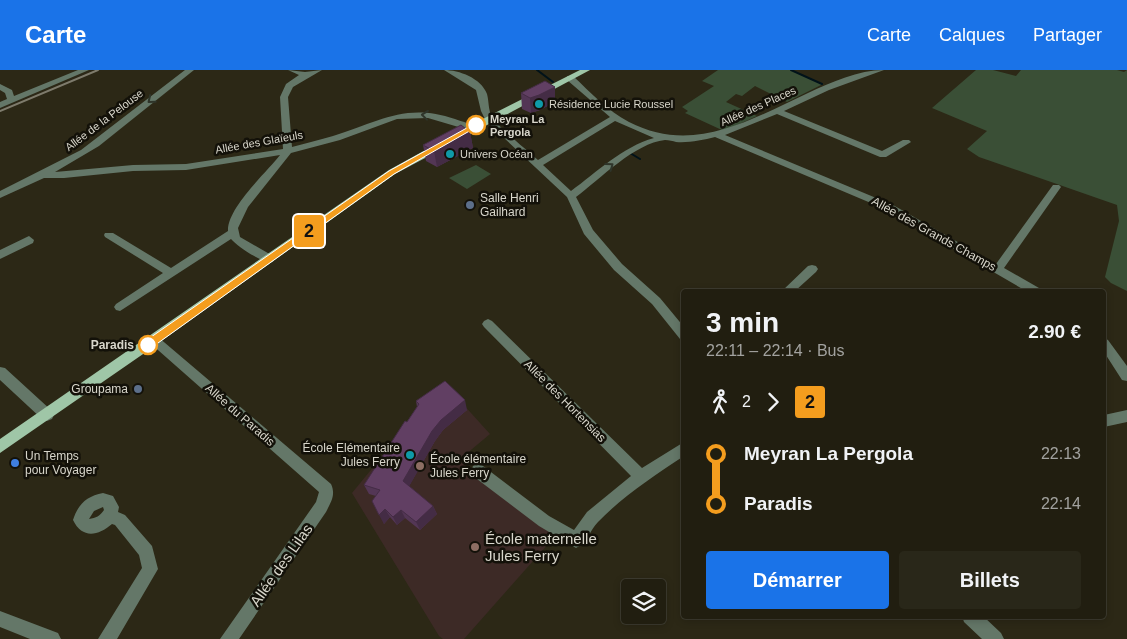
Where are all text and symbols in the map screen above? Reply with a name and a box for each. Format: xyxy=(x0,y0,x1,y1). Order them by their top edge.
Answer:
text: Carte xyxy=(25,21,86,48)
text: Carte xyxy=(867,25,911,45)
text: Calques xyxy=(939,25,1005,45)
text: Partager xyxy=(1033,25,1102,45)
street label: Allée des Places xyxy=(718,84,798,128)
street label: Allée de la Pelouse xyxy=(63,87,145,153)
one-way arrow xyxy=(148,94,157,103)
marker: Résidence Lucie Roussel xyxy=(533,98,545,110)
place label: Résidence Lucie Roussel xyxy=(549,98,673,110)
one-way arrow xyxy=(420,110,428,121)
place label: Meyran La Pergola xyxy=(490,113,545,138)
marker: Meyran La Pergola xyxy=(466,115,486,135)
street label: Allée des Glaïeuls xyxy=(214,128,304,156)
marker: Univers Océan xyxy=(444,148,456,160)
place label: Univers Océan xyxy=(460,148,533,160)
one-way arrow xyxy=(604,162,613,172)
place label: Salle Henri Gailhard xyxy=(480,191,539,219)
street label: Allée des Grands Champs xyxy=(869,194,999,274)
marker: Salle Henri Gailhard xyxy=(464,199,476,211)
line badge: 2 xyxy=(293,215,325,247)
text: 2 xyxy=(304,221,314,241)
text: 3 min xyxy=(706,307,779,338)
text: 2.90 € xyxy=(1028,321,1081,342)
marker: Paradis xyxy=(138,335,158,355)
place label: Paradis xyxy=(91,338,134,352)
text: 22:11 – 22:14 · Bus xyxy=(706,342,844,359)
street label: Allée des Hortensias xyxy=(521,357,609,445)
street label: Allée du Paradis xyxy=(202,381,278,449)
place label: Groupama xyxy=(71,382,128,396)
marker: Groupama xyxy=(132,383,144,395)
icon: walk xyxy=(706,388,734,416)
icon: forward xyxy=(759,388,787,416)
text: 2 xyxy=(805,392,815,412)
text: 2 xyxy=(742,393,751,410)
place label: École Elémentaire Jules Ferry xyxy=(303,440,400,469)
text: Meyran La Pergola xyxy=(744,443,913,464)
text: 22:13 xyxy=(1041,445,1081,462)
place label: Un Temps pour Voyager xyxy=(25,449,96,477)
marker: École Elémentaire Jules Ferry xyxy=(404,449,416,461)
place label: École élémentaire Jules Ferry xyxy=(430,451,526,480)
marker: Un Temps pour Voyager xyxy=(9,457,21,469)
marker: École élémentaire Jules Ferry xyxy=(414,460,426,472)
text: Paradis xyxy=(744,493,813,514)
text: 22:14 xyxy=(1041,495,1081,512)
street label: Allée des Lilas xyxy=(246,521,316,609)
place label: École maternelle Jules Ferry xyxy=(485,530,597,564)
marker: École maternelle Jules Ferry xyxy=(469,541,481,553)
button: Démarrer xyxy=(706,551,889,609)
button: Billets xyxy=(899,551,1081,609)
map controls xyxy=(621,579,666,624)
button: layers xyxy=(621,579,666,624)

